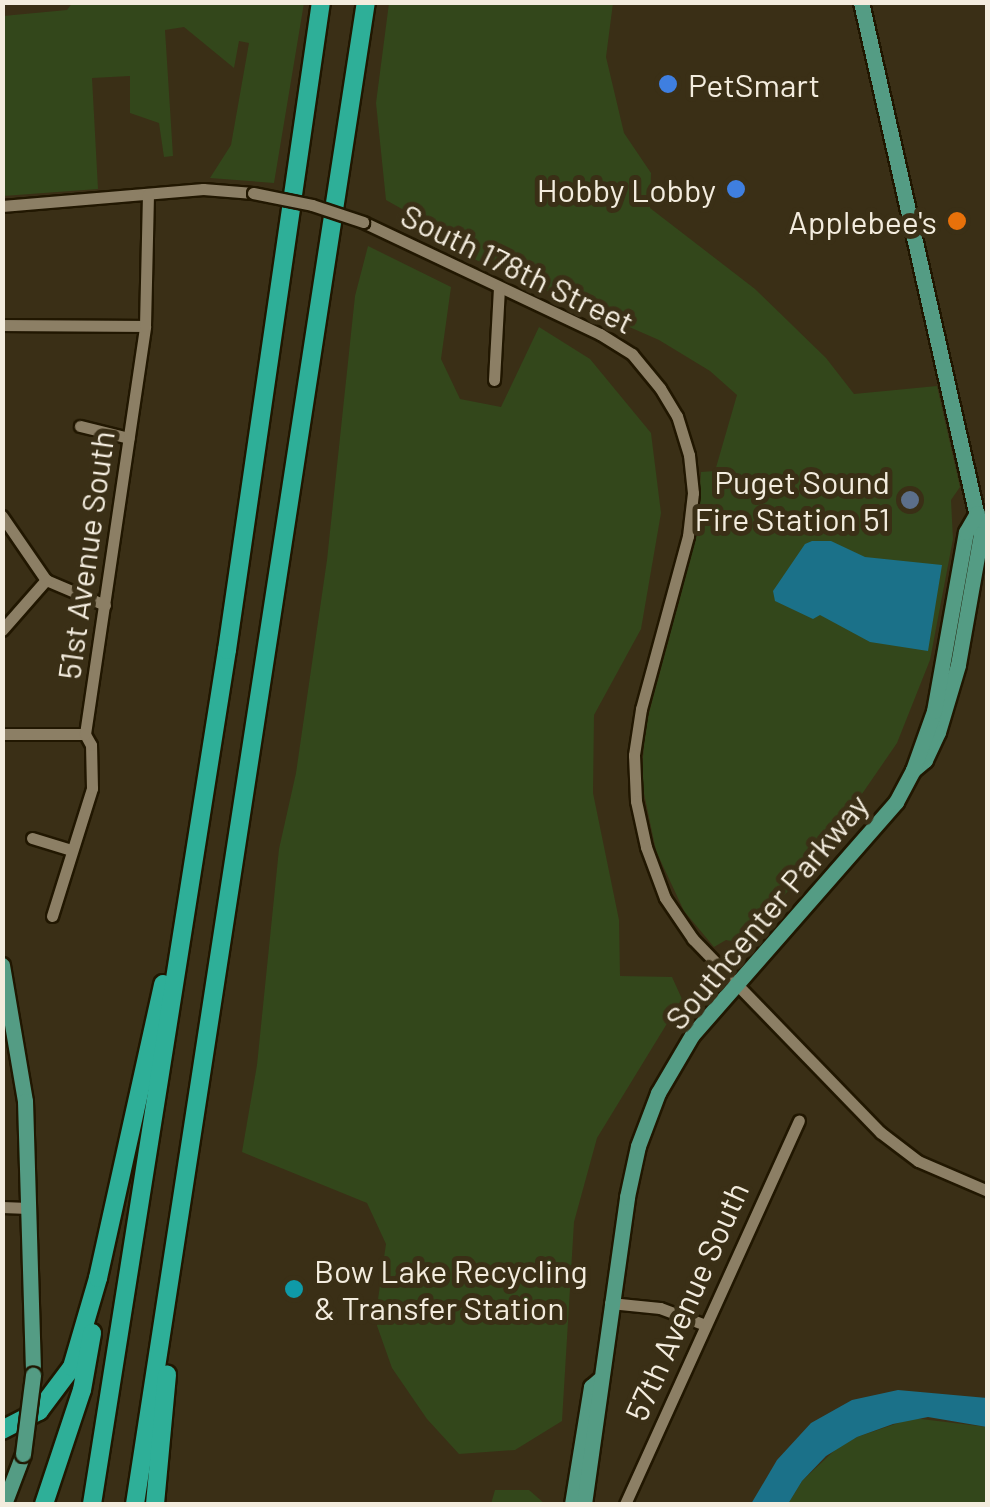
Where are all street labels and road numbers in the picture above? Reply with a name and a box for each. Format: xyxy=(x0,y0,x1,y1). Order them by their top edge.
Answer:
street label: South 178th Street xyxy=(395,195,641,341)
street label: 51st Avenue South xyxy=(49,428,121,682)
street label: Southcenter Parkway xyxy=(656,785,876,1037)
street label: 57th Avenue South xyxy=(616,1176,756,1426)

